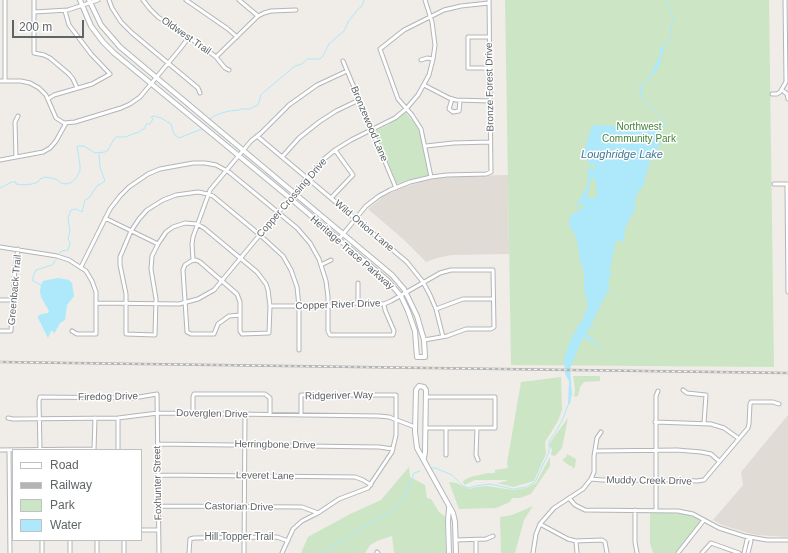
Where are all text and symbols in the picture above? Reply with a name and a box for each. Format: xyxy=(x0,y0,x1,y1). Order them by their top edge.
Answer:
scale bar xyxy=(14,12,86,38)
street label: Oldwest Trail xyxy=(159,14,213,58)
text: 200 m xyxy=(19,20,52,34)
street label: Bronze Forest Drive xyxy=(483,42,497,132)
street label: Bronzewood Lane xyxy=(348,85,390,163)
park label: Northwest Community Park xyxy=(602,121,676,144)
water label: Loughridge Lake xyxy=(581,148,663,162)
street label: Copper Crossing Drive xyxy=(254,156,330,240)
street label: Wild Onion Lane xyxy=(332,198,396,254)
street label: Heritage Trace Parkway xyxy=(308,213,396,293)
street label: Greenback Trail xyxy=(6,254,24,326)
street label: Copper River Drive xyxy=(295,298,381,312)
street label: Ridgeriver Way xyxy=(305,389,373,403)
street label: Firedog Drive xyxy=(78,390,138,404)
street label: Doverglen Drive xyxy=(176,407,248,421)
street label: Herringbone Drive xyxy=(234,438,316,452)
street label: Foxhunter Street xyxy=(151,446,165,520)
legend xyxy=(12,449,142,541)
text: Road xyxy=(50,458,79,472)
street label: Leveret Lane xyxy=(236,469,294,483)
street label: Muddy Creek Drive xyxy=(606,474,692,488)
text: Railway xyxy=(50,478,92,492)
text: Park xyxy=(50,498,75,512)
street label: Castorian Drive xyxy=(204,500,274,514)
text: Water xyxy=(50,518,82,532)
street label: Hill Topper Trail xyxy=(204,531,274,543)

